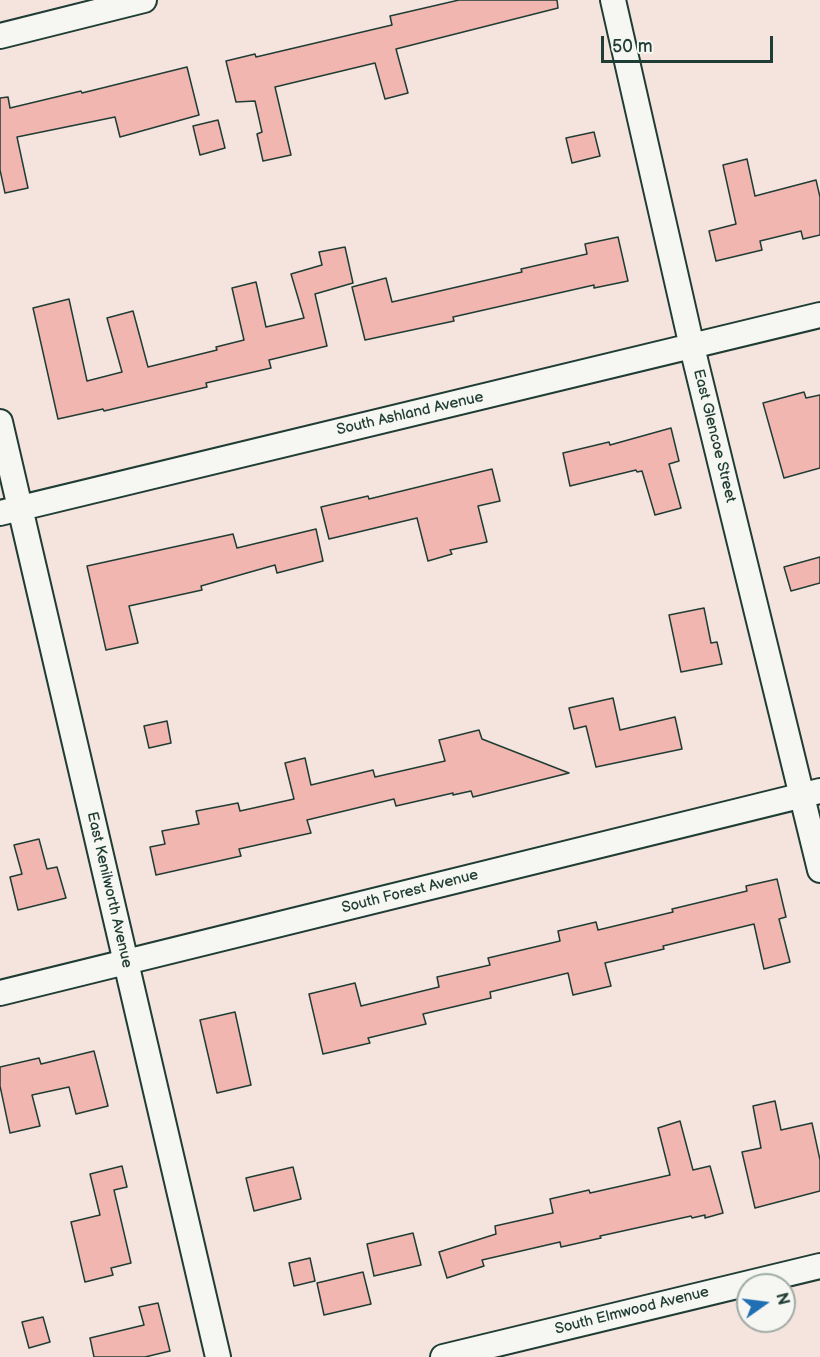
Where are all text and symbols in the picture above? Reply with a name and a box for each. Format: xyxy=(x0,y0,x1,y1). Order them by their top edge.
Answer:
scale bar xyxy=(604,24,776,62)
text: 50 m xyxy=(612,36,653,57)
street label: East Glencoe Street xyxy=(689,367,739,505)
street label: South Ashland Avenue xyxy=(335,388,485,440)
street label: East Kenilworth Avenue xyxy=(82,810,136,970)
street label: South Forest Avenue xyxy=(340,866,480,918)
north arrow xyxy=(736,1273,796,1333)
street label: South Elmwood Avenue xyxy=(553,1283,711,1339)
text: N xyxy=(771,1291,793,1307)

